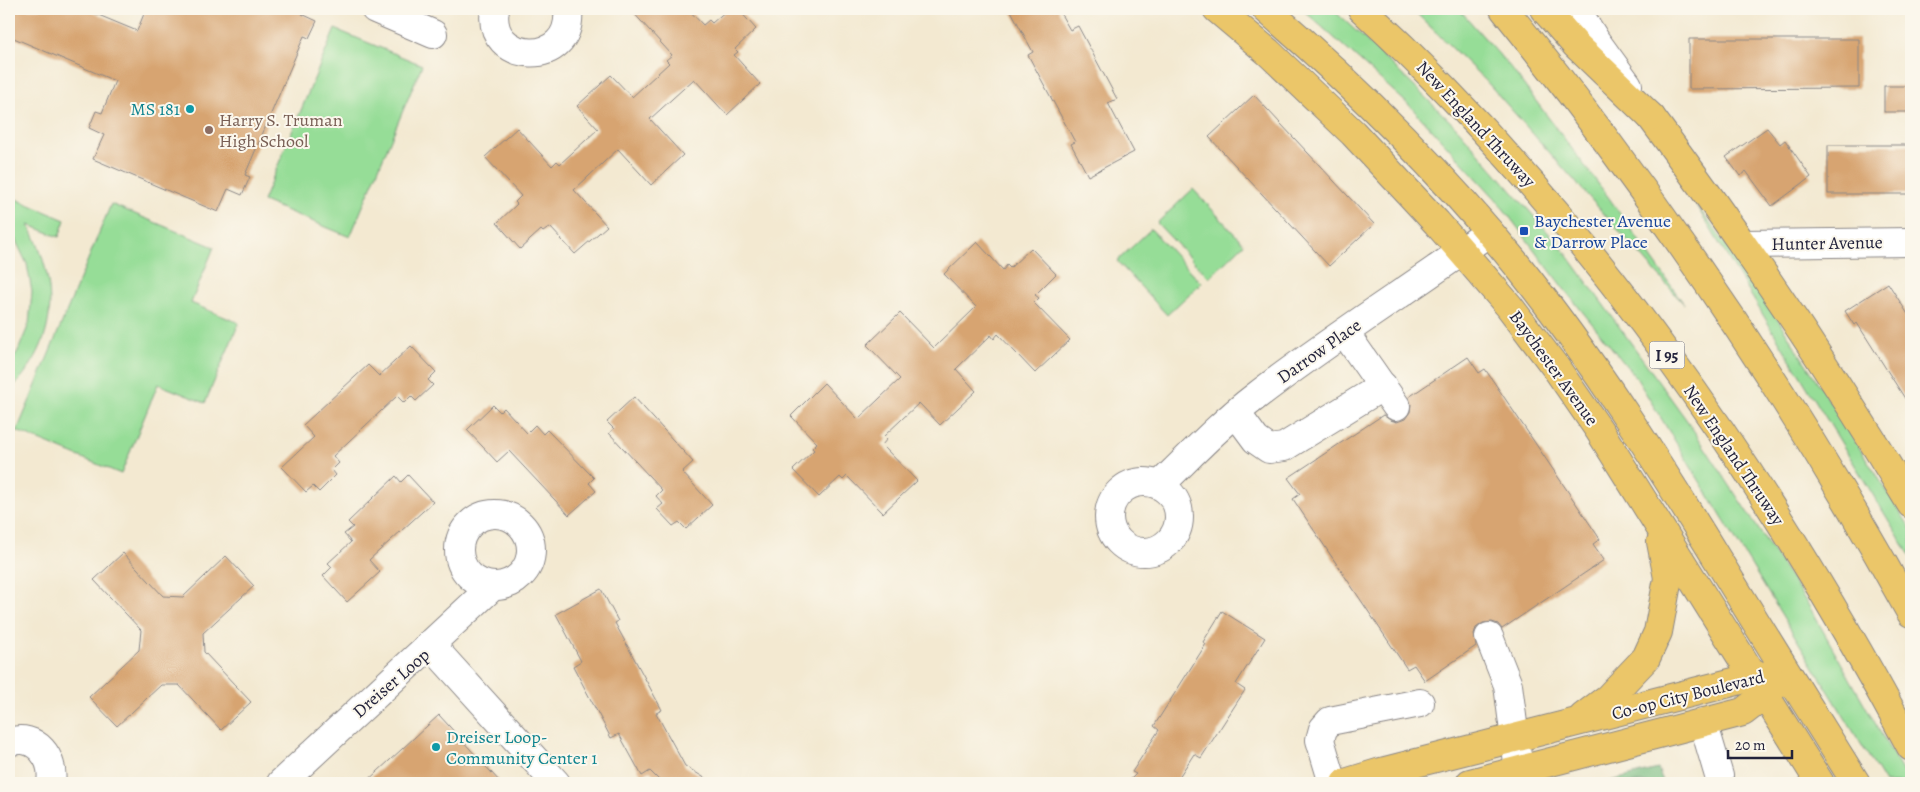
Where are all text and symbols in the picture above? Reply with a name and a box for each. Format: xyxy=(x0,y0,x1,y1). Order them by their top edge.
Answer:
street label: New England Thruway xyxy=(1411,56,1542,193)
place label: MS 181 xyxy=(131,97,180,121)
marker: MS 181 xyxy=(184,103,196,115)
place label: Harry S. Truman High School xyxy=(219,108,343,153)
marker: Harry S. Truman High School xyxy=(203,124,215,136)
place label: Baychester Avenue & Darrow Place xyxy=(1534,209,1671,254)
marker: Baychester Avenue & Darrow Place xyxy=(1518,225,1530,237)
street label: Hunter Avenue xyxy=(1771,230,1883,256)
street label: Baychester Avenue xyxy=(1504,305,1604,431)
street label: Darrow Place xyxy=(1272,313,1366,389)
road number: I 95 xyxy=(1650,342,1684,368)
street label: New England Thruway xyxy=(1678,380,1791,531)
street label: Dreiser Loop xyxy=(347,643,435,723)
street label: Co-op City Boulevard xyxy=(1609,664,1767,726)
place label: Dreiser Loop- Community Center 1 xyxy=(446,725,598,770)
scale bar xyxy=(1728,727,1791,759)
text: 20 m xyxy=(1735,735,1766,755)
marker: Dreiser Loop- Community Center 1 xyxy=(430,741,442,753)

